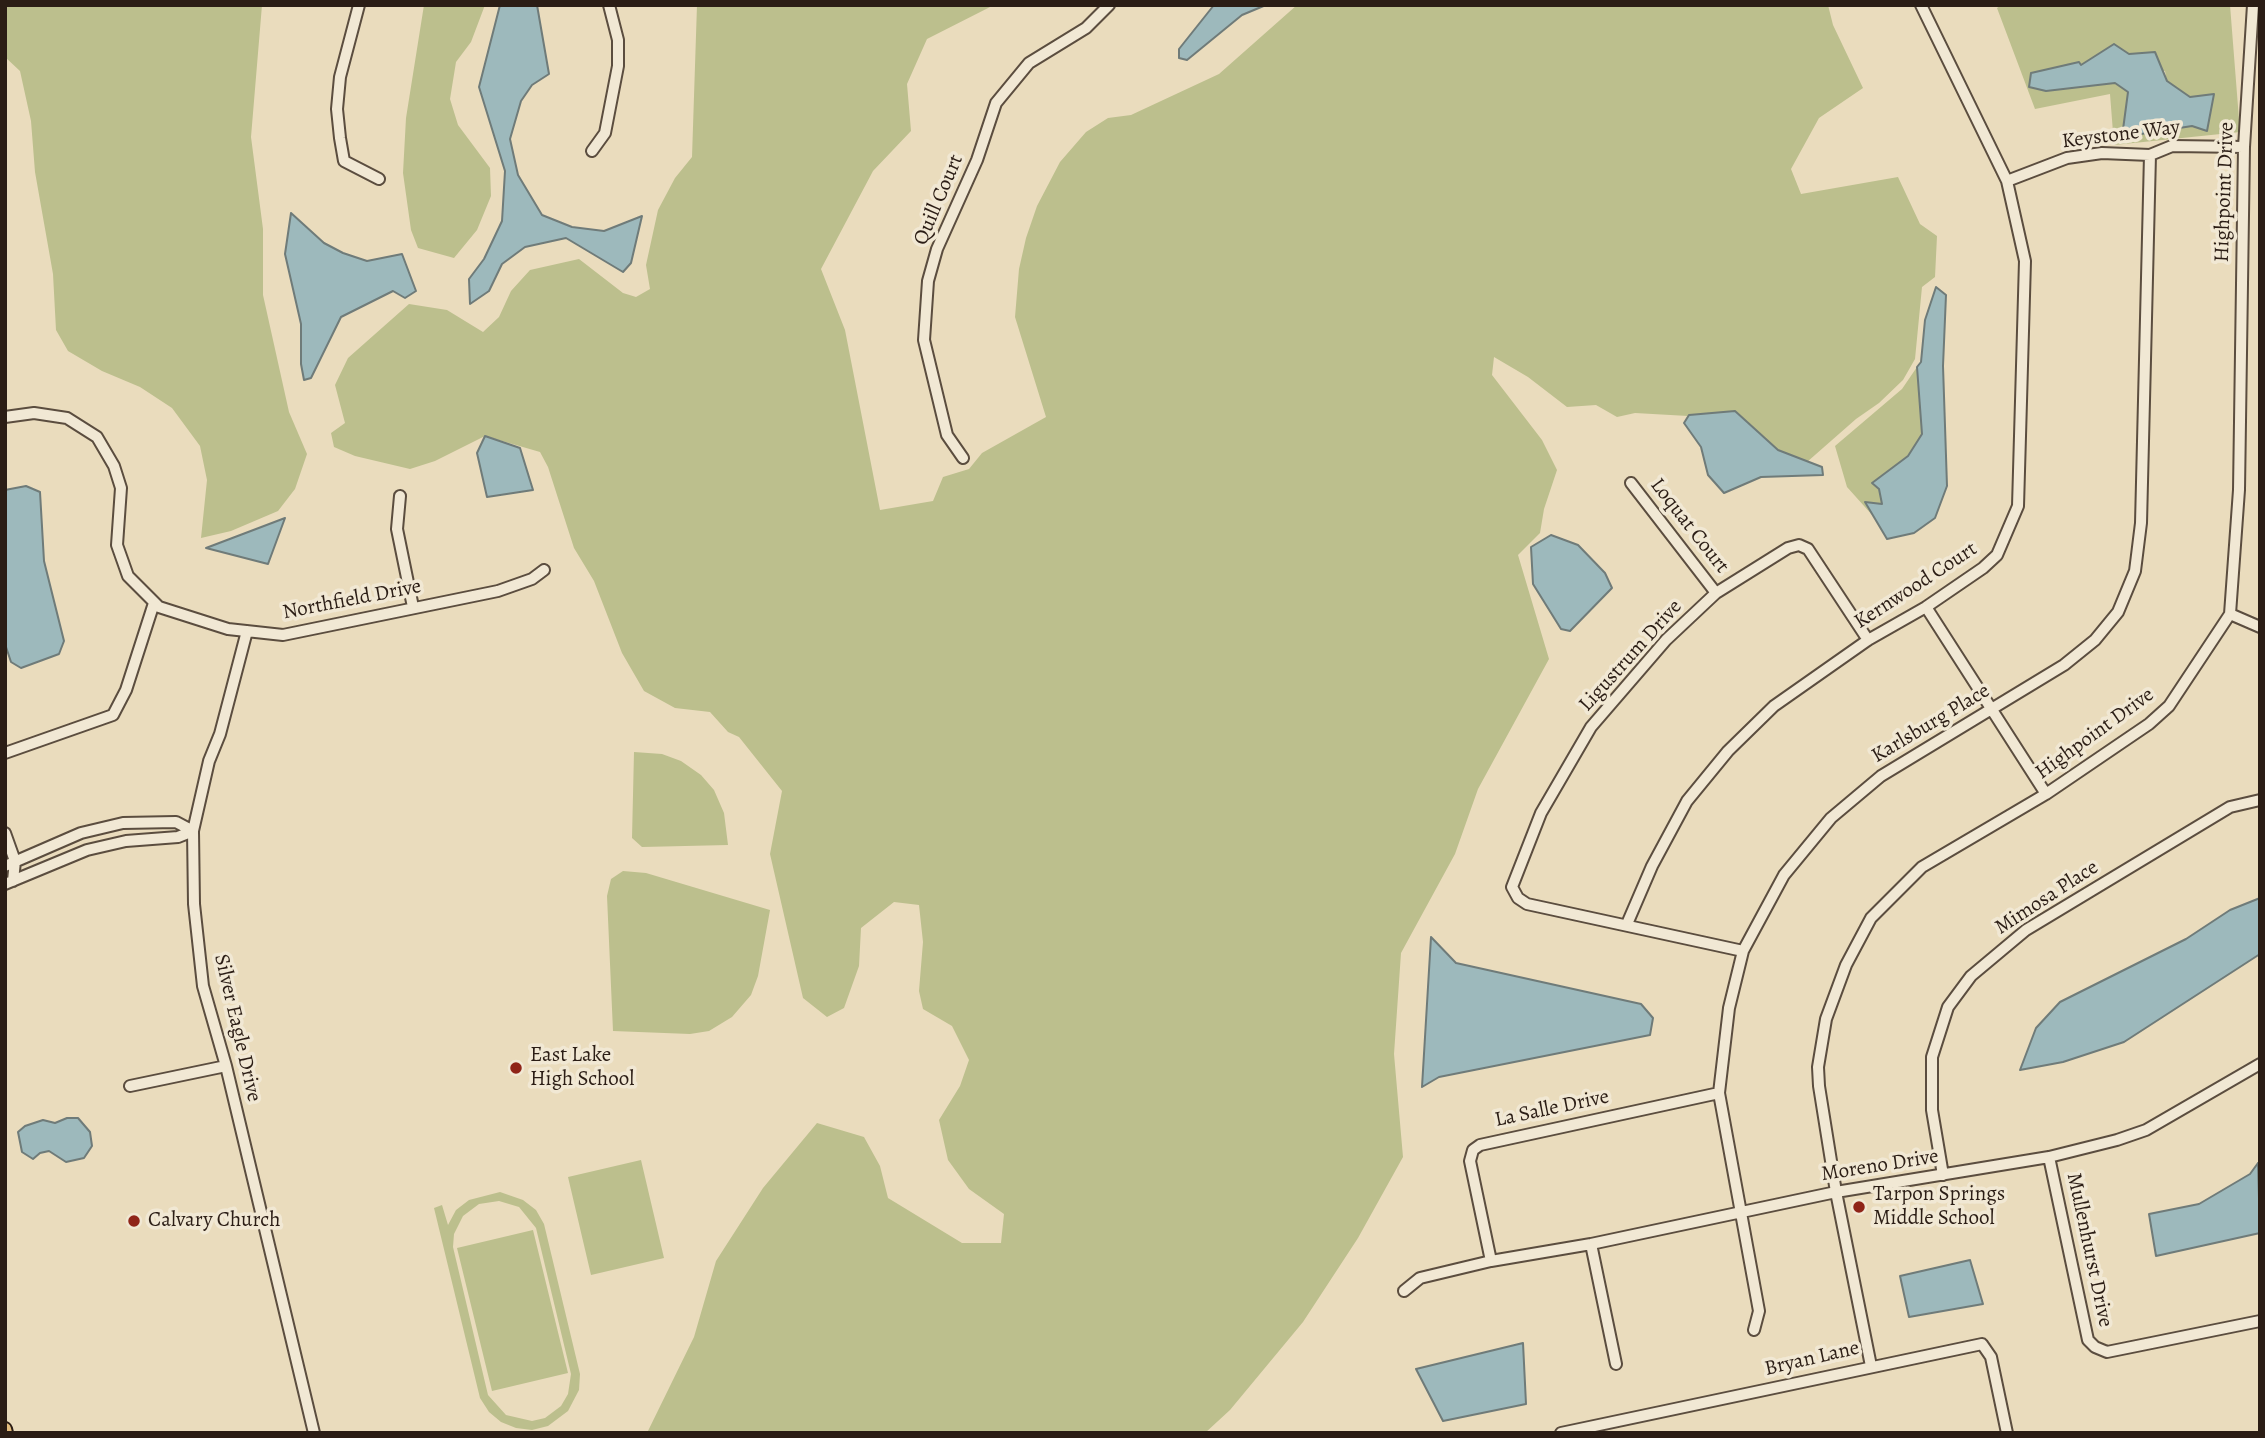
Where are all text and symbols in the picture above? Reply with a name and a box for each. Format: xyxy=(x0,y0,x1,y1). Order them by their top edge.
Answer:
street label: Keystone Way xyxy=(2060,115,2182,155)
street label: Highpoint Drive xyxy=(2210,121,2240,263)
street label: Quill Court xyxy=(909,151,969,249)
street label: Loquat Court xyxy=(1644,473,1734,579)
street label: Kernwood Court xyxy=(1850,537,1982,635)
street label: Northfield Drive xyxy=(281,574,423,626)
street label: Ligustrum Drive xyxy=(1574,595,1688,717)
street label: Karlsburg Place xyxy=(1867,679,1995,769)
street label: Highpoint Drive xyxy=(2031,683,2159,785)
street label: Mimosa Place xyxy=(1991,855,2103,941)
street label: Silver Eagle Drive xyxy=(208,952,266,1104)
place label: East Lake High School xyxy=(530,1043,634,1093)
marker: East Lake High School xyxy=(508,1060,524,1076)
street label: La Salle Drive xyxy=(1493,1085,1611,1133)
street label: Moreno Drive xyxy=(1820,1144,1940,1188)
street label: Mullenhurst Drive xyxy=(2060,1171,2118,1329)
place label: Tarpon Springs Middle School xyxy=(1873,1182,2005,1232)
marker: Tarpon Springs Middle School xyxy=(1851,1199,1867,1215)
place label: Calvary Church xyxy=(148,1208,280,1234)
marker: Calvary Church xyxy=(126,1213,142,1229)
street label: Bryan Lane xyxy=(1762,1336,1862,1382)

